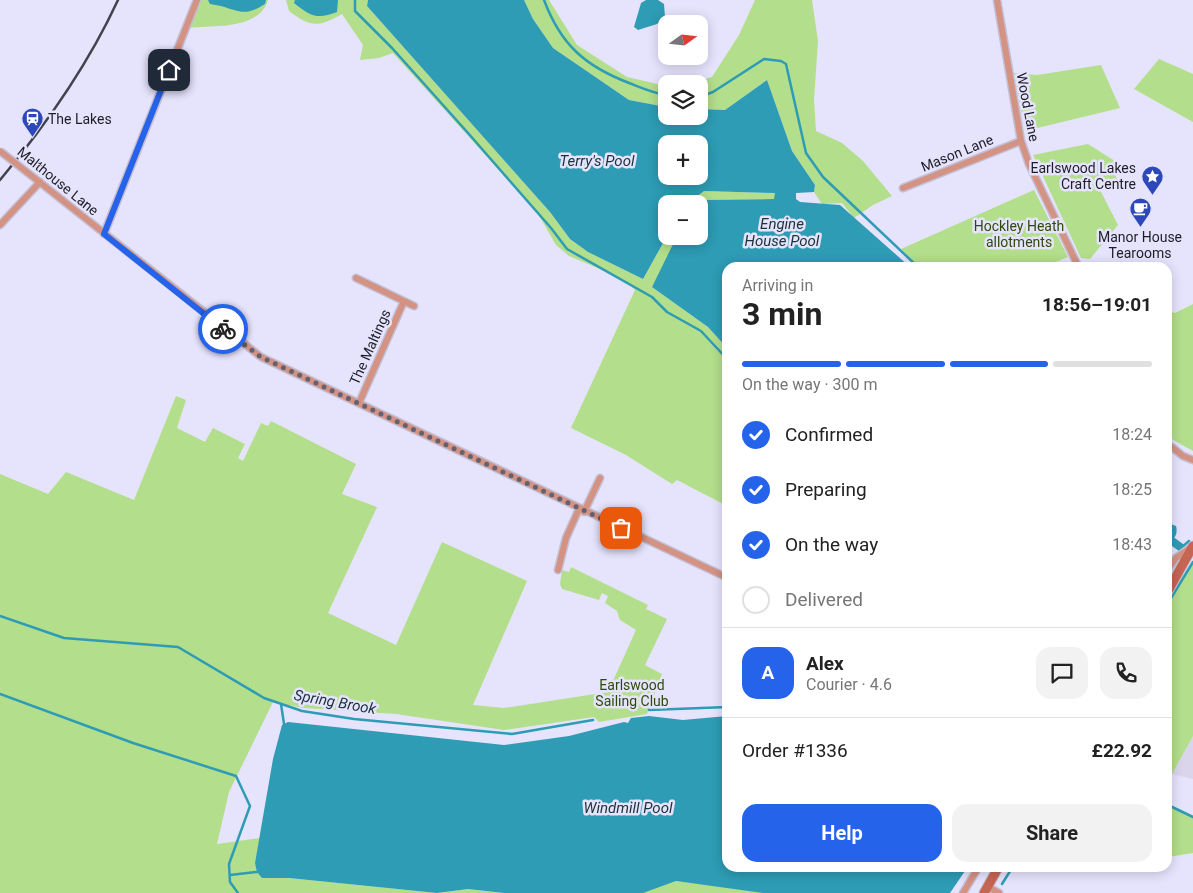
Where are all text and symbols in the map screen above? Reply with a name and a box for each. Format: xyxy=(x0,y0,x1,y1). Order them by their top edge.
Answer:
north arrow xyxy=(658,15,708,65)
map controls xyxy=(658,15,708,245)
pin xyxy=(148,49,190,91)
icon: home xyxy=(155,56,183,84)
street label: Wood Lane xyxy=(1013,71,1043,143)
button: layers xyxy=(658,75,708,125)
station icon: The Lakes xyxy=(20,107,44,138)
place label: The Lakes xyxy=(48,111,112,127)
street label: Mason Lane xyxy=(919,131,995,175)
button: + xyxy=(658,135,708,185)
street label: Malthouse Lane xyxy=(14,143,102,219)
water label: Terry's Pool xyxy=(559,152,635,170)
place label: Earlswood Lakes Craft Centre xyxy=(1030,160,1136,192)
place icon: Earlswood Lakes Craft Centre xyxy=(1140,164,1164,195)
button: − xyxy=(658,195,708,245)
cafe icon: Manor House Tearooms xyxy=(1128,197,1152,228)
water label: Engine House Pool xyxy=(745,215,820,250)
park label: Hockley Heath allotments xyxy=(974,218,1064,250)
place label: Manor House Tearooms xyxy=(1098,229,1182,261)
text: Arriving in xyxy=(742,276,813,295)
text: 18:56–19:01 xyxy=(1042,293,1152,316)
text: 3 min xyxy=(742,295,822,333)
courier xyxy=(198,304,248,354)
street label: The Maltings xyxy=(346,307,394,387)
icon: bike xyxy=(209,315,237,343)
text: On the way · 300 m xyxy=(742,375,878,394)
icon: check xyxy=(742,421,770,449)
text: Confirmed xyxy=(785,423,873,446)
text: 18:24 xyxy=(1112,425,1152,444)
icon: check xyxy=(742,476,770,504)
text: Preparing xyxy=(785,478,867,501)
text: 18:25 xyxy=(1112,480,1152,499)
pin xyxy=(600,507,642,549)
icon: bag xyxy=(607,514,635,542)
icon: check xyxy=(742,531,770,559)
text: On the way xyxy=(785,533,878,556)
text: 18:43 xyxy=(1112,535,1152,554)
text: Delivered xyxy=(785,588,863,611)
button: chat xyxy=(1036,647,1088,699)
button: phone xyxy=(1100,647,1152,699)
text: Alex xyxy=(806,652,844,675)
text: A xyxy=(762,661,774,684)
text: Courier · 4.6 xyxy=(806,675,892,694)
park label: Earlswood Sailing Club xyxy=(595,677,669,709)
water label: Spring Brook xyxy=(293,686,378,718)
text: Order #1336 xyxy=(742,739,848,762)
text: £22.92 xyxy=(1092,739,1152,762)
water label: Windmill Pool xyxy=(584,799,673,817)
button: Help xyxy=(742,804,942,862)
button: Share xyxy=(952,804,1152,862)

